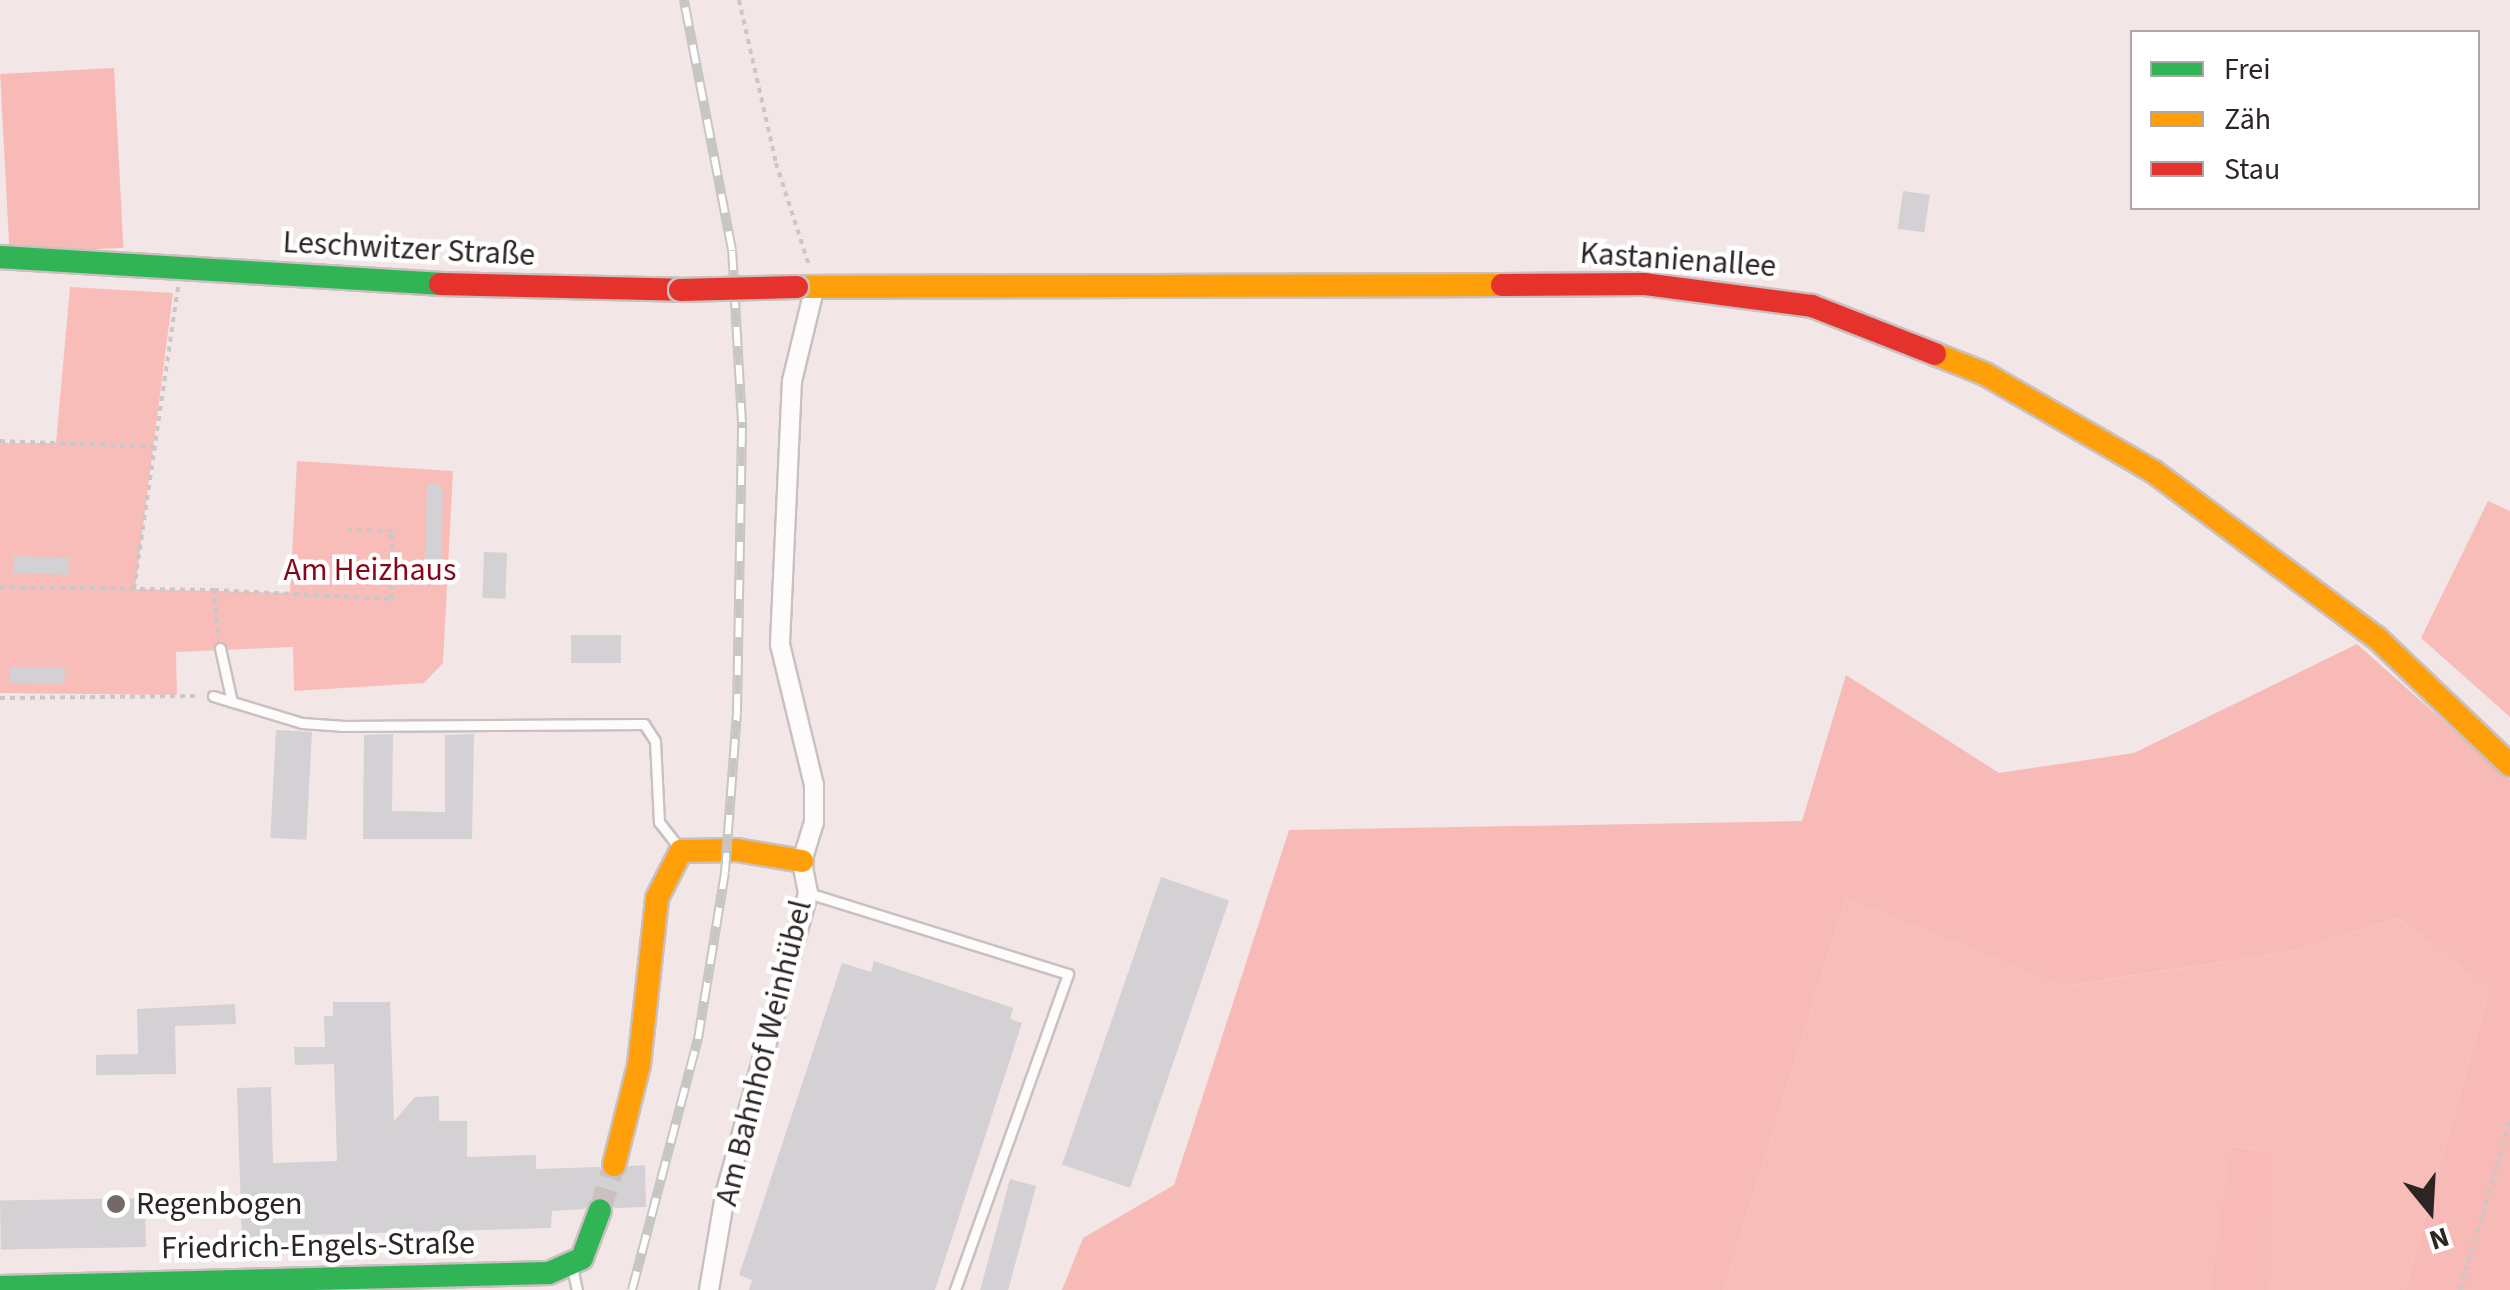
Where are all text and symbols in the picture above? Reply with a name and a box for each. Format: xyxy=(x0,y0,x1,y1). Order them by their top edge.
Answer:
legend xyxy=(2130,30,2480,210)
text: Frei xyxy=(2224,48,2271,91)
text: Zäh xyxy=(2224,98,2271,141)
text: Stau xyxy=(2224,148,2280,191)
street label: Leschwitzer Straße xyxy=(282,223,536,275)
street label: Kastanienallee xyxy=(1579,234,1777,286)
park label: Am Heizhaus xyxy=(284,551,456,589)
street label: Am Bahnhof Weinhübel xyxy=(707,896,821,1210)
north arrow xyxy=(2380,1160,2480,1260)
place label: Regenbogen xyxy=(136,1185,303,1223)
marker: Regenbogen xyxy=(105,1193,127,1215)
text: N xyxy=(2424,1217,2454,1260)
street label: Friedrich-Engels-Straße xyxy=(161,1224,475,1268)

